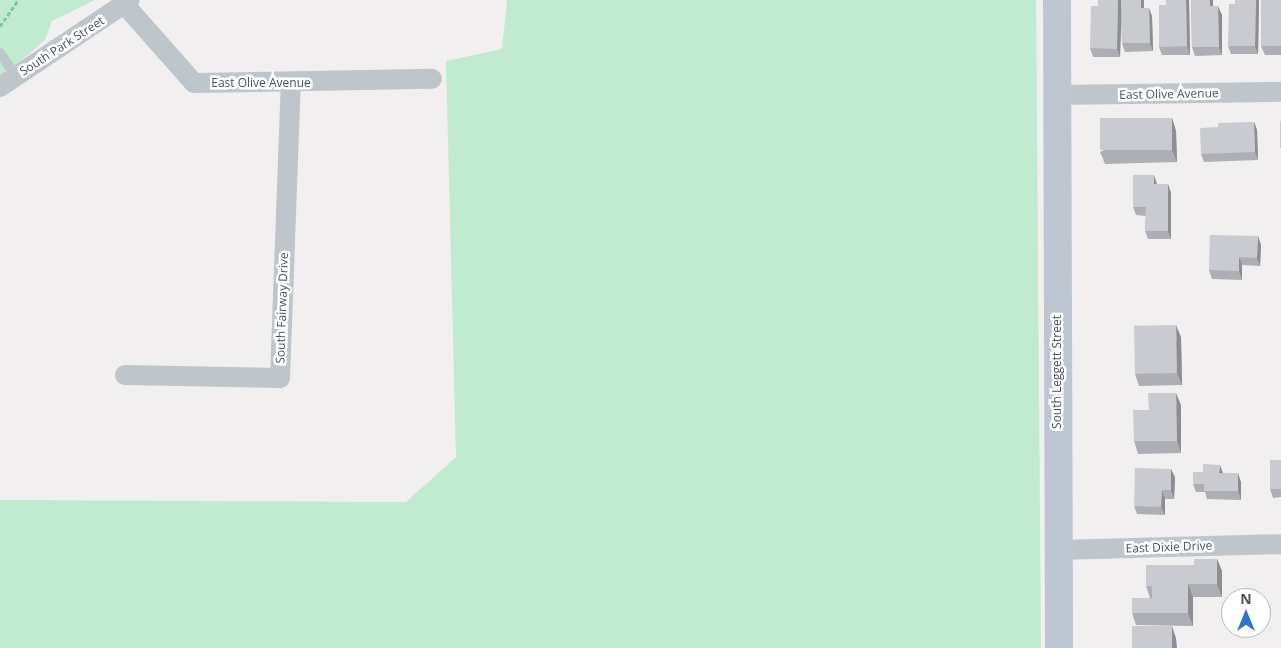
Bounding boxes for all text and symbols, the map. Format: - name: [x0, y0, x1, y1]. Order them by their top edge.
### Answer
- street label: South Park Street: [17, 13, 107, 79]
- street label: East Olive Avenue: [211, 76, 311, 90]
- street label: East Olive Avenue: [1119, 86, 1219, 102]
- street label: South Fairway Drive: [273, 252, 291, 364]
- street label: South Leggett Street: [1050, 315, 1064, 429]
- street label: East Dixie Drive: [1125, 538, 1213, 556]
- north arrow: [1221, 588, 1271, 638]
- text: N: [1240, 589, 1252, 608]

